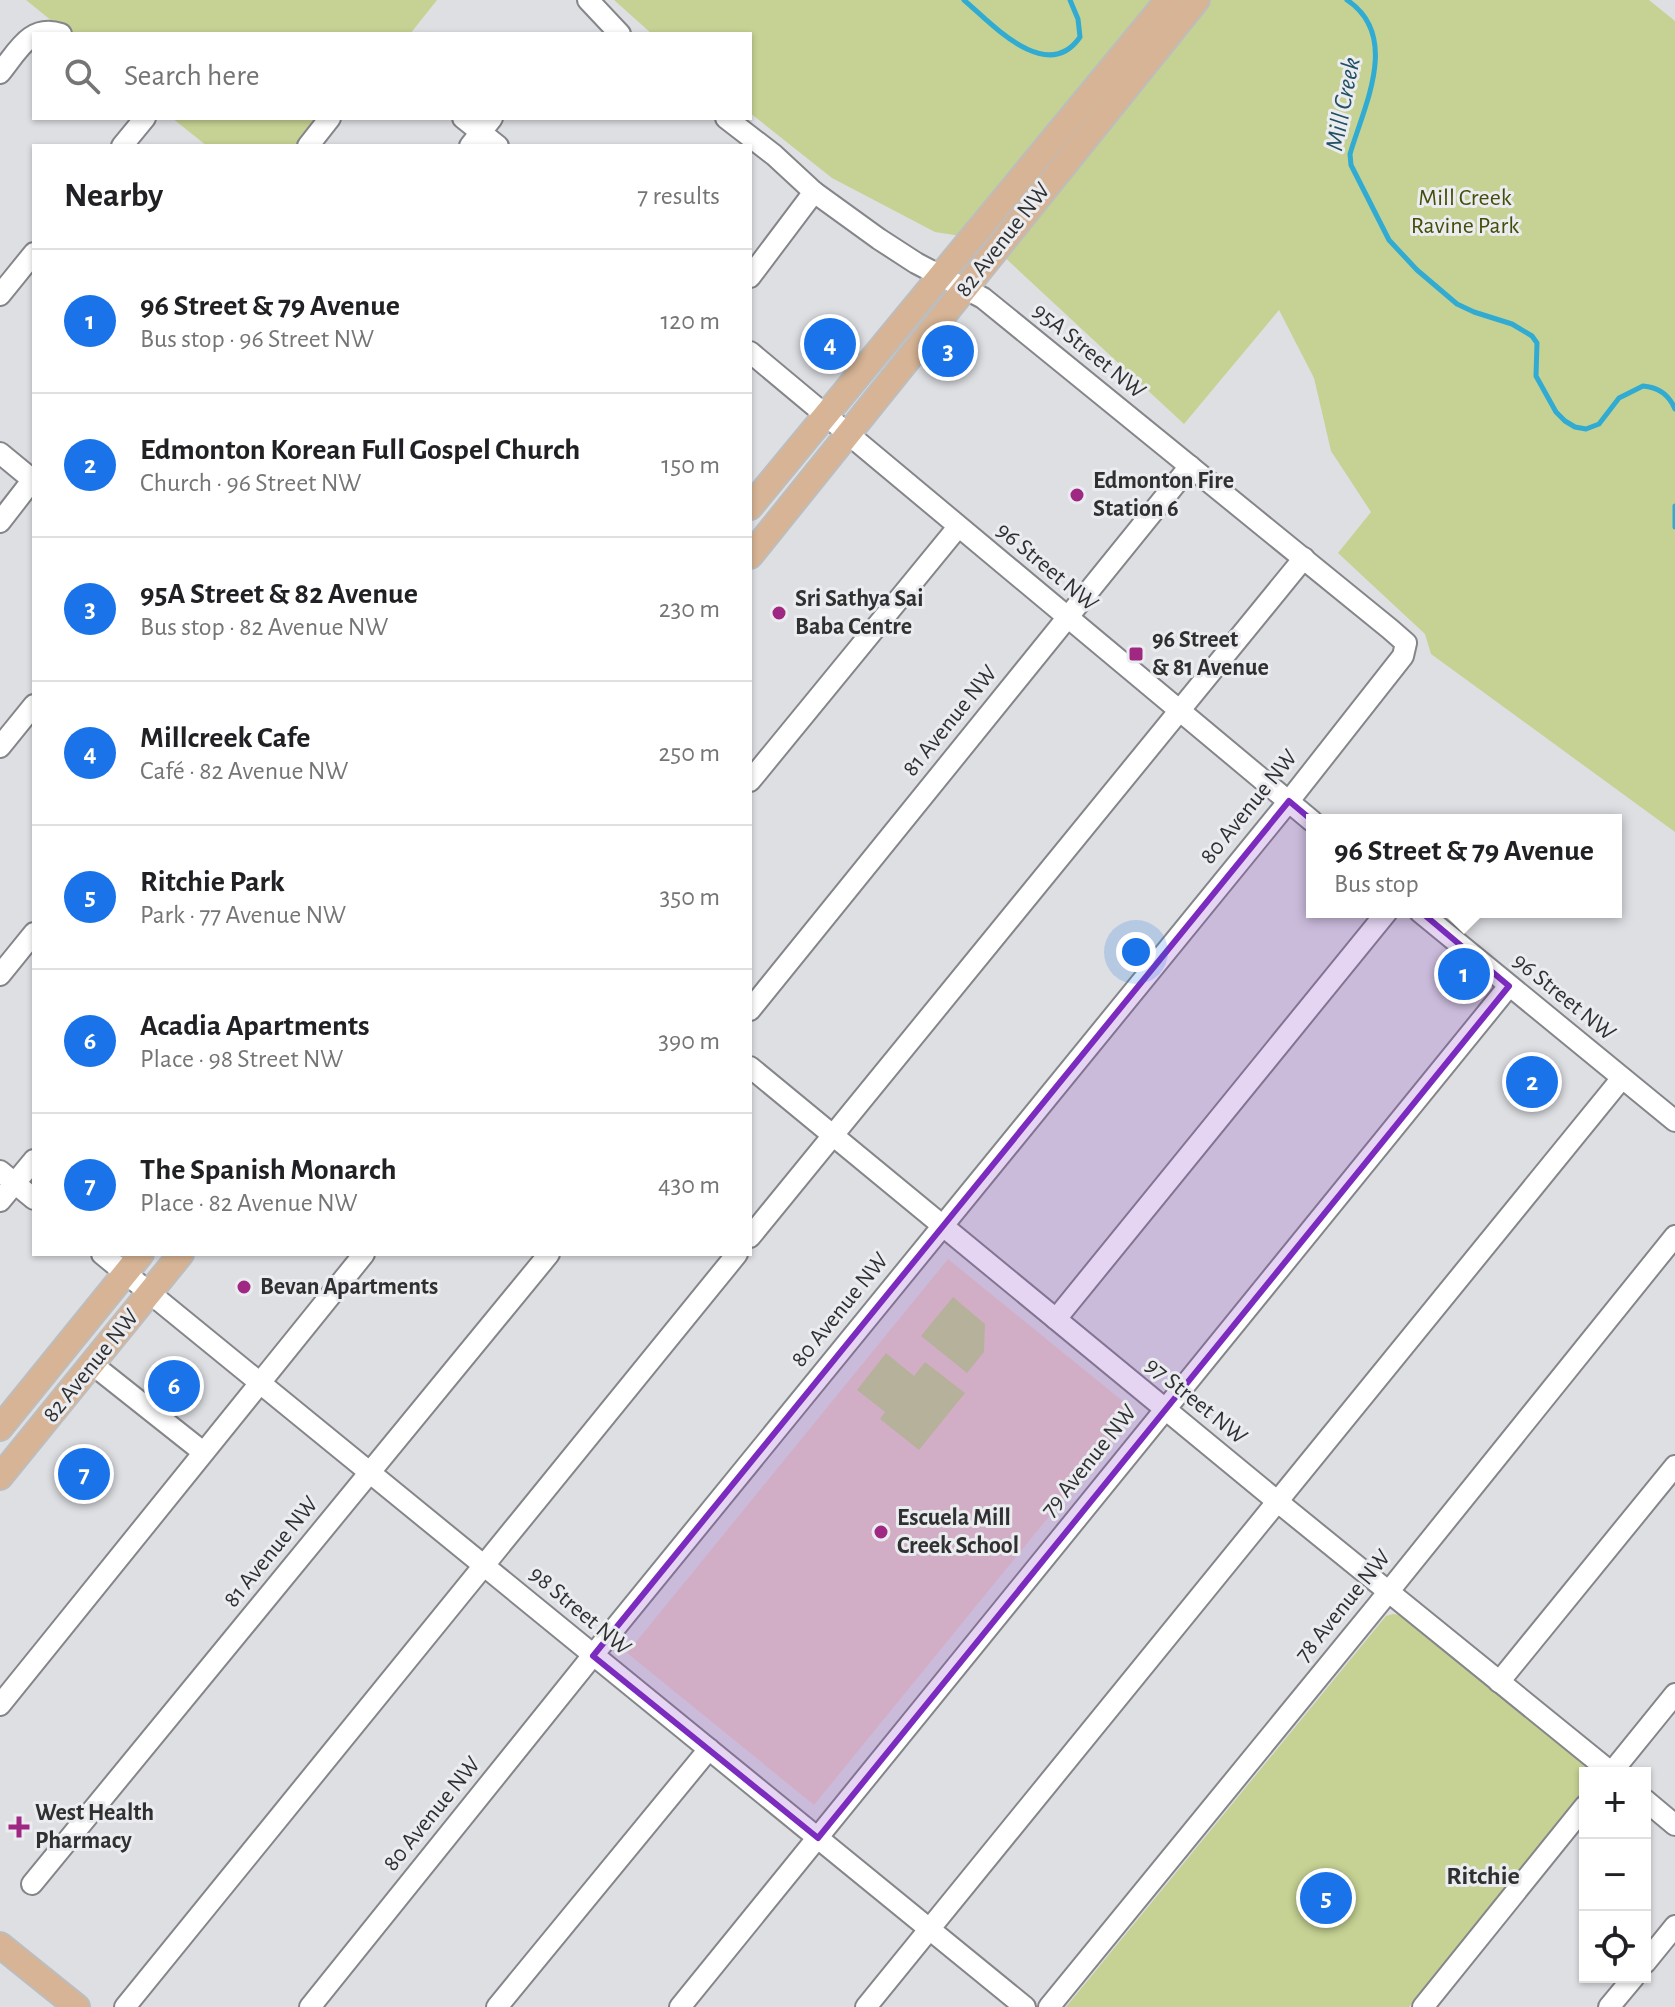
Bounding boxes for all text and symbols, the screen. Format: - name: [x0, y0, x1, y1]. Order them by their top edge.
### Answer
- search box: [32, 32, 752, 120]
- icon: search: [60, 54, 104, 98]
- water label: Mill Creek: [1321, 55, 1365, 153]
- text: Search here: [124, 61, 260, 91]
- street label: 82 Avenue NW: [951, 178, 1055, 302]
- text: Nearby: [64, 179, 163, 213]
- text: 7 results: [637, 183, 720, 209]
- park label: Mill Creek Ravine Park: [1411, 186, 1519, 238]
- text: 96 Street & 79 Avenue: [140, 291, 400, 321]
- street label: 95A Street NW: [1028, 299, 1150, 404]
- text: 1: [85, 308, 95, 334]
- text: 120 m: [660, 308, 720, 334]
- pin: 4: [804, 314, 856, 374]
- pin: 3: [922, 321, 974, 381]
- text: Bus stop · 96 Street NW: [140, 326, 374, 352]
- text: Edmonton Korean Full Gospel Church: [140, 435, 580, 465]
- text: 2: [84, 452, 96, 478]
- text: 150 m: [661, 452, 720, 478]
- place label: Edmonton Fire Station 6: [1093, 469, 1234, 521]
- text: Church · 96 Street NW: [140, 470, 361, 496]
- marker: Edmonton Fire Station 6: [1068, 486, 1086, 504]
- street label: 96 Street NW: [992, 518, 1103, 617]
- text: 95A Street & 82 Avenue: [140, 579, 418, 609]
- place label: Sri Sathya Sai Baba Centre: [795, 587, 924, 639]
- text: 3: [84, 596, 96, 622]
- text: 230 m: [659, 596, 720, 622]
- marker: Sri Sathya Sai Baba Centre: [770, 604, 788, 622]
- text: Bus stop · 82 Avenue NW: [140, 614, 388, 640]
- place label: 96 Street & 81 Avenue: [1152, 628, 1269, 680]
- marker: 96 Street & 81 Avenue: [1127, 645, 1145, 663]
- street label: 81 Avenue NW: [898, 661, 1002, 781]
- text: Millcreek Cafe: [140, 723, 310, 753]
- text: 4: [83, 740, 97, 766]
- text: 250 m: [658, 740, 720, 766]
- street label: 80 Avenue NW: [1196, 745, 1303, 869]
- text: Café · 82 Avenue NW: [140, 758, 348, 784]
- popup: [1306, 814, 1622, 918]
- text: 96 Street & 79 Avenue: [1334, 836, 1594, 866]
- text: Ritchie Park: [140, 867, 285, 897]
- text: Bus stop: [1334, 871, 1419, 897]
- text: 5: [84, 884, 96, 910]
- text: 350 m: [660, 884, 720, 910]
- text: Park · 77 Avenue NW: [140, 902, 346, 928]
- your location: [1116, 932, 1156, 972]
- pin: 1: [1438, 944, 1490, 1004]
- street label: 96 Street NW: [1508, 949, 1620, 1046]
- text: Acadia Apartments: [140, 1011, 370, 1041]
- text: 6: [84, 1028, 96, 1054]
- text: 390 m: [658, 1028, 720, 1054]
- text: Place · 98 Street NW: [140, 1046, 343, 1072]
- pin: 2: [1506, 1052, 1558, 1112]
- text: The Spanish Monarch: [140, 1155, 396, 1185]
- text: 7: [84, 1172, 96, 1198]
- text: 430 m: [658, 1172, 720, 1198]
- text: Place · 82 Avenue NW: [140, 1190, 358, 1216]
- street label: 80 Avenue NW: [787, 1248, 894, 1372]
- place label: Bevan Apartments: [260, 1275, 438, 1299]
- marker: Bevan Apartments: [235, 1278, 253, 1296]
- street label: 82 Avenue NW: [38, 1305, 144, 1427]
- street label: 97 Street NW: [1141, 1353, 1252, 1449]
- pin: 6: [148, 1356, 200, 1416]
- street label: 79 Avenue NW: [1037, 1400, 1142, 1522]
- pin: 7: [58, 1444, 110, 1504]
- street label: 81 Avenue NW: [219, 1492, 323, 1612]
- place label: Escuela Mill Creek School: [897, 1506, 1019, 1558]
- marker: Escuela Mill Creek School: [872, 1523, 890, 1541]
- street label: 78 Avenue NW: [1291, 1545, 1396, 1667]
- street label: 98 Street NW: [525, 1562, 636, 1661]
- street label: 80 Avenue NW: [379, 1752, 486, 1876]
- map controls: [1579, 1767, 1651, 1983]
- button: +: [1579, 1767, 1651, 1839]
- place label: West Health Pharmacy: [35, 1801, 154, 1853]
- marker: West Health Pharmacy: [10, 1818, 28, 1836]
- button: −: [1579, 1839, 1651, 1911]
- district label: Ritchie: [1446, 1863, 1520, 1889]
- pin: 5: [1300, 1868, 1352, 1928]
- button: locate: [1579, 1911, 1651, 1983]

